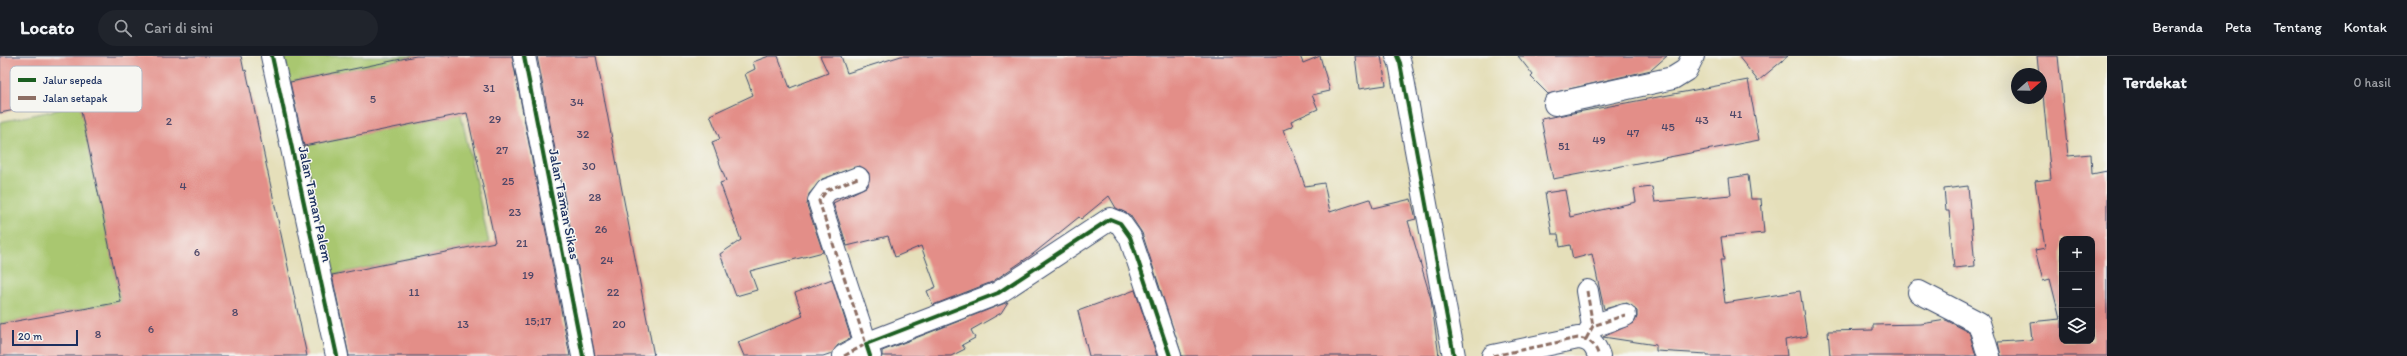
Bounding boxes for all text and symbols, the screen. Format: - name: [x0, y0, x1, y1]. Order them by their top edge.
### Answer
- search box: [98, 10, 378, 46]
- text: Locato: [20, 16, 74, 39]
- icon: search: [112, 17, 134, 39]
- text: Cari di sini: [144, 19, 213, 37]
- text: Beranda: [2152, 19, 2203, 36]
- text: Peta: [2225, 19, 2251, 36]
- text: Tentang: [2273, 19, 2322, 36]
- text: Kontak: [2344, 19, 2387, 36]
- legend: [10, 66, 142, 112]
- north arrow: [2011, 68, 2047, 104]
- text: Terdekat: [2123, 72, 2187, 92]
- text: Jalur sepeda: [43, 74, 103, 87]
- text: 0 hasil: [2354, 75, 2391, 90]
- house number: 31: [483, 81, 495, 95]
- text: Jalan setapak: [43, 92, 108, 105]
- house number: 5: [370, 92, 376, 106]
- house number: 34: [570, 95, 584, 109]
- house number: 41: [1730, 107, 1743, 121]
- house number: 29: [489, 112, 501, 126]
- house number: 43: [1695, 113, 1709, 127]
- house number: 2: [166, 114, 173, 128]
- house number: 45: [1661, 120, 1675, 134]
- house number: 47: [1626, 126, 1640, 140]
- house number: 32: [577, 127, 590, 141]
- house number: 49: [1592, 133, 1606, 147]
- house number: 51: [1558, 139, 1570, 153]
- house number: 27: [496, 143, 508, 157]
- street label: Jalan Taman Palem: [294, 144, 336, 264]
- street label: Jalan Taman Sikas: [545, 147, 583, 261]
- house number: 30: [582, 159, 596, 173]
- house number: 25: [502, 174, 514, 188]
- house number: 4: [179, 179, 187, 193]
- house number: 28: [589, 190, 602, 204]
- house number: 23: [509, 205, 522, 219]
- house number: 26: [595, 222, 607, 236]
- house number: 21: [516, 236, 528, 250]
- map controls: [2059, 236, 2095, 344]
- button: +: [2059, 236, 2095, 272]
- house number: 6: [194, 245, 200, 259]
- house number: 24: [600, 253, 614, 267]
- house number: 19: [522, 268, 534, 282]
- button: −: [2059, 272, 2095, 308]
- house number: 11: [408, 285, 420, 299]
- house number: 22: [607, 285, 620, 299]
- house number: 8: [232, 305, 239, 319]
- button: layers: [2059, 308, 2095, 344]
- house number: 15;17: [525, 314, 551, 328]
- house number: 13: [457, 317, 470, 331]
- house number: 20: [612, 317, 626, 331]
- house number: 6: [148, 322, 154, 336]
- house number: 8: [95, 327, 102, 341]
- scale bar: [12, 328, 78, 347]
- text: 20 m: [18, 330, 42, 343]

